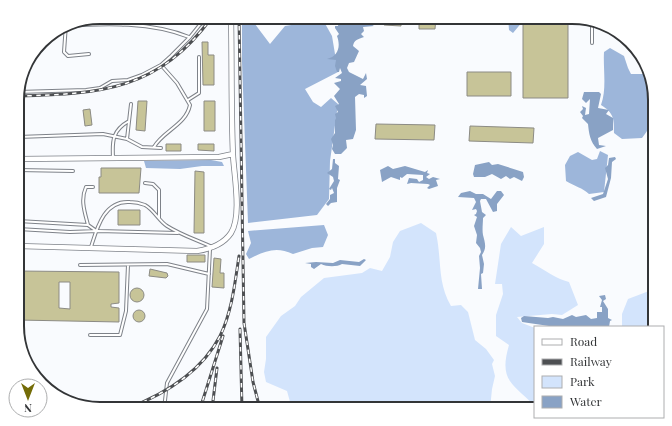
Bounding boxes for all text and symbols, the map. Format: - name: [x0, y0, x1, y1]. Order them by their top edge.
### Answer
- legend: [534, 326, 664, 418]
- text: Road: [570, 333, 597, 349]
- text: Railway: [570, 353, 612, 369]
- text: Park: [570, 373, 595, 389]
- north arrow: [8, 378, 48, 418]
- text: Water: [569, 393, 603, 409]
- text: N: [24, 401, 32, 416]

